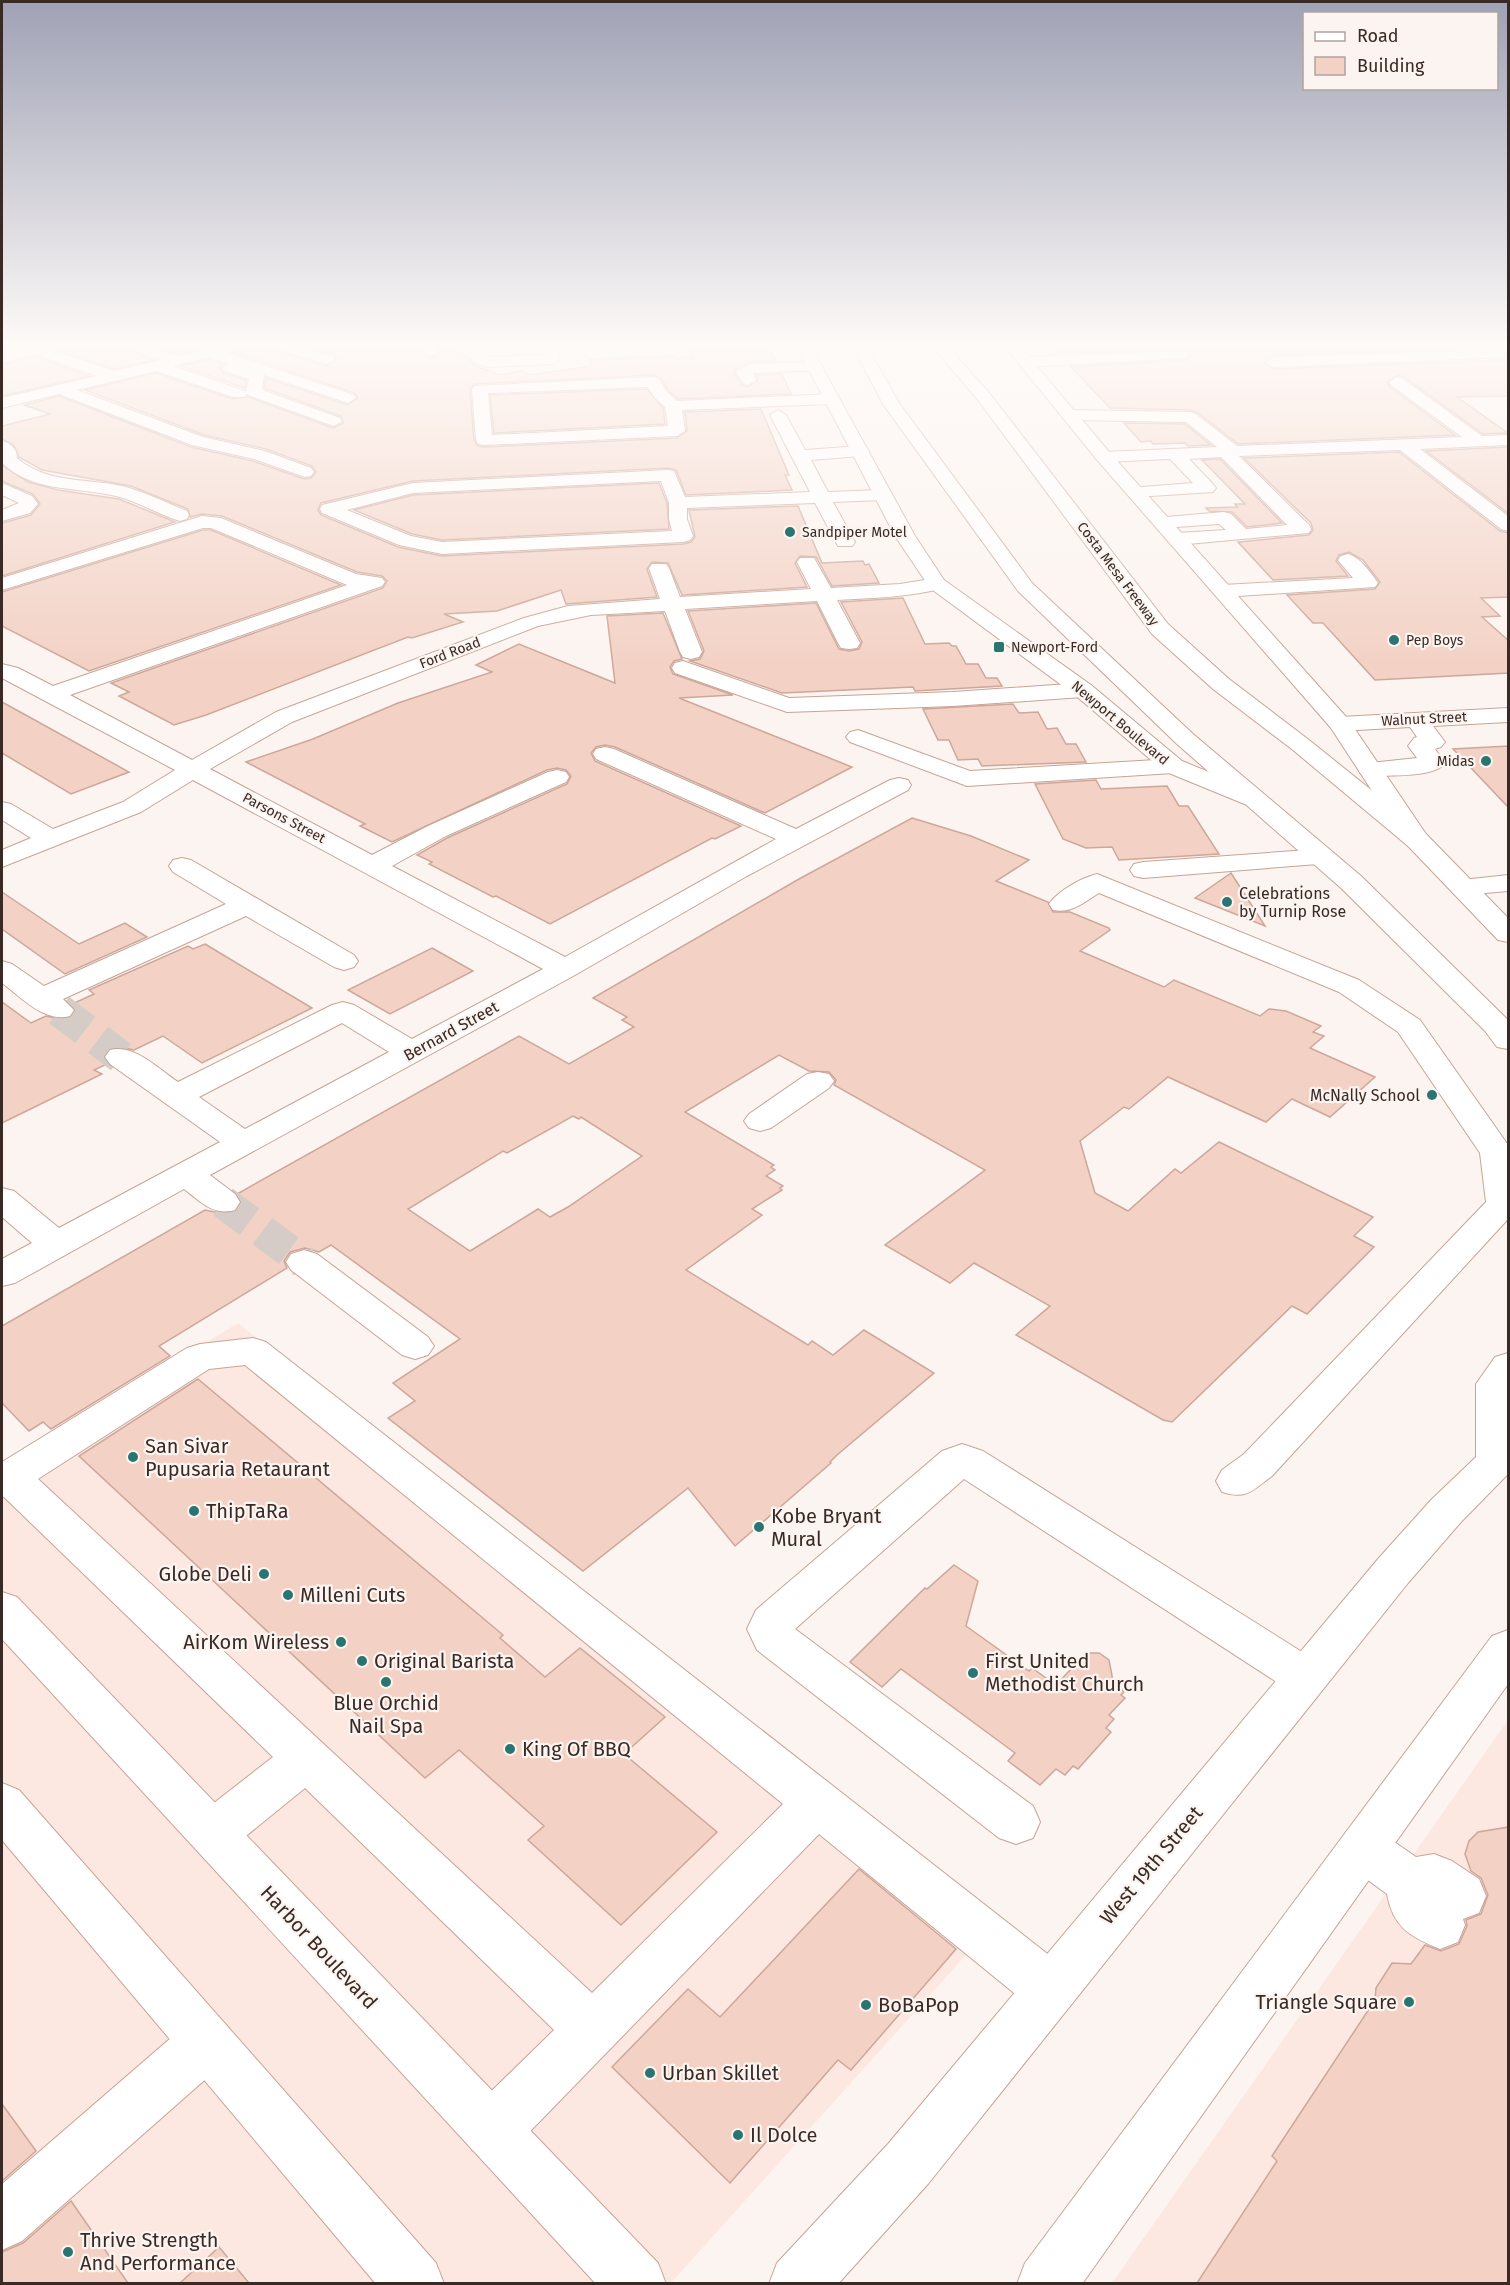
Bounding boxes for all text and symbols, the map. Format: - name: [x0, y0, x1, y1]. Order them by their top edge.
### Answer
- legend: [1303, 12, 1498, 90]
- text: Road: [1357, 25, 1399, 47]
- text: Building: [1357, 55, 1425, 77]
- street label: Costa Mesa Freeway: [1073, 519, 1163, 629]
- place label: Sandpiper Motel: [802, 524, 907, 541]
- marker: Sandpiper Motel: [783, 525, 797, 539]
- place label: Pep Boys: [1406, 632, 1464, 649]
- marker: Pep Boys: [1387, 633, 1401, 647]
- street label: Ford Road: [417, 634, 483, 672]
- place label: Newport-Ford: [1011, 639, 1098, 656]
- marker: Newport-Ford: [992, 640, 1006, 654]
- street label: Newport Boulevard: [1068, 677, 1172, 769]
- street label: Walnut Street: [1381, 708, 1468, 730]
- place label: Midas: [1437, 753, 1474, 770]
- marker: Midas: [1479, 754, 1493, 768]
- street label: Parsons Street: [240, 789, 329, 847]
- place label: Celebrations by Turnip Rose: [1239, 884, 1346, 921]
- marker: Celebrations by Turnip Rose: [1220, 895, 1234, 909]
- street label: Bernard Street: [400, 997, 502, 1065]
- place label: McNally School: [1310, 1086, 1420, 1105]
- marker: McNally School: [1425, 1088, 1439, 1102]
- place label: San Sivar Pupusaria Retaurant: [145, 1434, 331, 1481]
- marker: San Sivar Pupusaria Retaurant: [126, 1450, 140, 1464]
- place label: ThipTaRa: [206, 1499, 289, 1523]
- marker: ThipTaRa: [187, 1504, 201, 1518]
- place label: Kobe Bryant Mural: [771, 1504, 882, 1551]
- marker: Kobe Bryant Mural: [752, 1520, 766, 1534]
- place label: Globe Deli: [159, 1562, 252, 1586]
- marker: Globe Deli: [257, 1567, 271, 1581]
- place label: Milleni Cuts: [300, 1583, 405, 1607]
- marker: Milleni Cuts: [281, 1588, 295, 1602]
- place label: AirKom Wireless: [183, 1630, 329, 1654]
- marker: AirKom Wireless: [334, 1635, 348, 1649]
- place label: Original Barista: [374, 1649, 515, 1673]
- place label: First United Methodist Church: [985, 1649, 1144, 1696]
- marker: Original Barista: [355, 1654, 369, 1668]
- marker: First United Methodist Church: [966, 1666, 980, 1680]
- marker: Blue Orchid Nail Spa: [379, 1675, 393, 1689]
- place label: Blue Orchid Nail Spa: [333, 1691, 439, 1738]
- place label: King Of BBQ: [522, 1737, 631, 1761]
- marker: King Of BBQ: [503, 1742, 517, 1756]
- street label: West 19th Street: [1095, 1800, 1208, 1929]
- street label: Harbor Boulevard: [256, 1880, 382, 2014]
- place label: Triangle Square: [1256, 1990, 1397, 2014]
- place label: BoBaPop: [878, 1993, 959, 2017]
- marker: Triangle Square: [1402, 1995, 1416, 2009]
- marker: BoBaPop: [859, 1998, 873, 2012]
- place label: Urban Skillet: [662, 2061, 780, 2085]
- marker: Urban Skillet: [643, 2066, 657, 2080]
- place label: Il Dolce: [750, 2123, 817, 2147]
- marker: Il Dolce: [731, 2128, 745, 2142]
- place label: Thrive Strength And Performance: [80, 2228, 236, 2275]
- marker: Thrive Strength And Performance: [61, 2245, 75, 2259]

